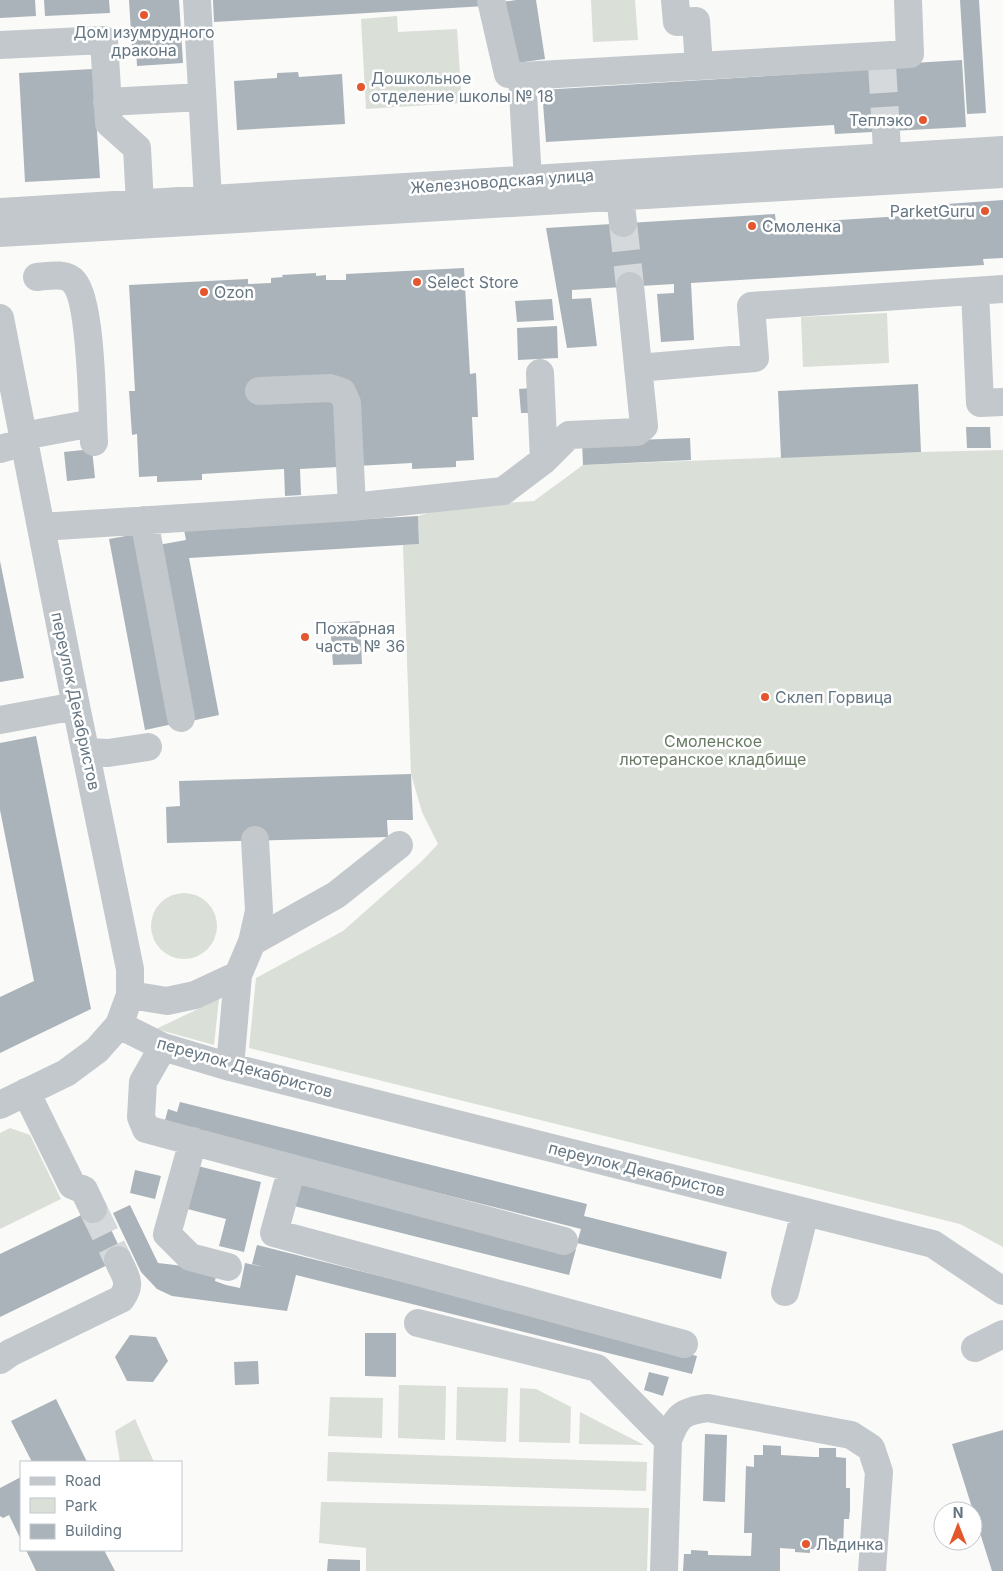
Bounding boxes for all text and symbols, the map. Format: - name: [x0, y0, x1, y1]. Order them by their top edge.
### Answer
- marker: Дом изумрудного дракона: [138, 9, 150, 21]
- place label: Дом изумрудного дракона: [73, 22, 215, 60]
- place label: Дошкольное отделение школы № 18: [371, 68, 554, 106]
- marker: Дошкольное отделение школы № 18: [355, 81, 367, 93]
- place label: Теплэко: [849, 110, 913, 130]
- marker: Теплэко: [917, 114, 929, 126]
- street label: Железноводская улица: [410, 165, 594, 197]
- place label: ParketGuru: [890, 201, 975, 221]
- marker: ParketGuru: [979, 205, 991, 217]
- place label: Смоленка: [762, 216, 841, 236]
- marker: Смоленка: [746, 220, 758, 232]
- place label: Select Store: [427, 272, 519, 292]
- marker: Select Store: [411, 276, 423, 288]
- place label: Ozon: [214, 282, 254, 302]
- marker: Ozon: [198, 286, 210, 298]
- street label: переулок Декабристов: [47, 610, 105, 792]
- place label: Пожарная часть № 36: [315, 618, 405, 656]
- marker: Пожарная часть № 36: [299, 631, 311, 643]
- place label: Склеп Горвица: [775, 687, 892, 707]
- marker: Склеп Горвица: [759, 691, 771, 703]
- park label: Смоленское лютеранское кладбище: [620, 731, 806, 769]
- street label: переулок Декабристов: [155, 1032, 335, 1102]
- street label: переулок Декабристов: [546, 1137, 728, 1201]
- legend: [20, 1461, 182, 1551]
- text: Road: [65, 1471, 101, 1490]
- text: Park: [65, 1496, 98, 1515]
- north arrow: [933, 1501, 983, 1551]
- text: N: [953, 1504, 963, 1521]
- text: Building: [65, 1521, 122, 1540]
- place label: Льдинка: [816, 1534, 884, 1554]
- marker: Льдинка: [800, 1538, 812, 1550]

